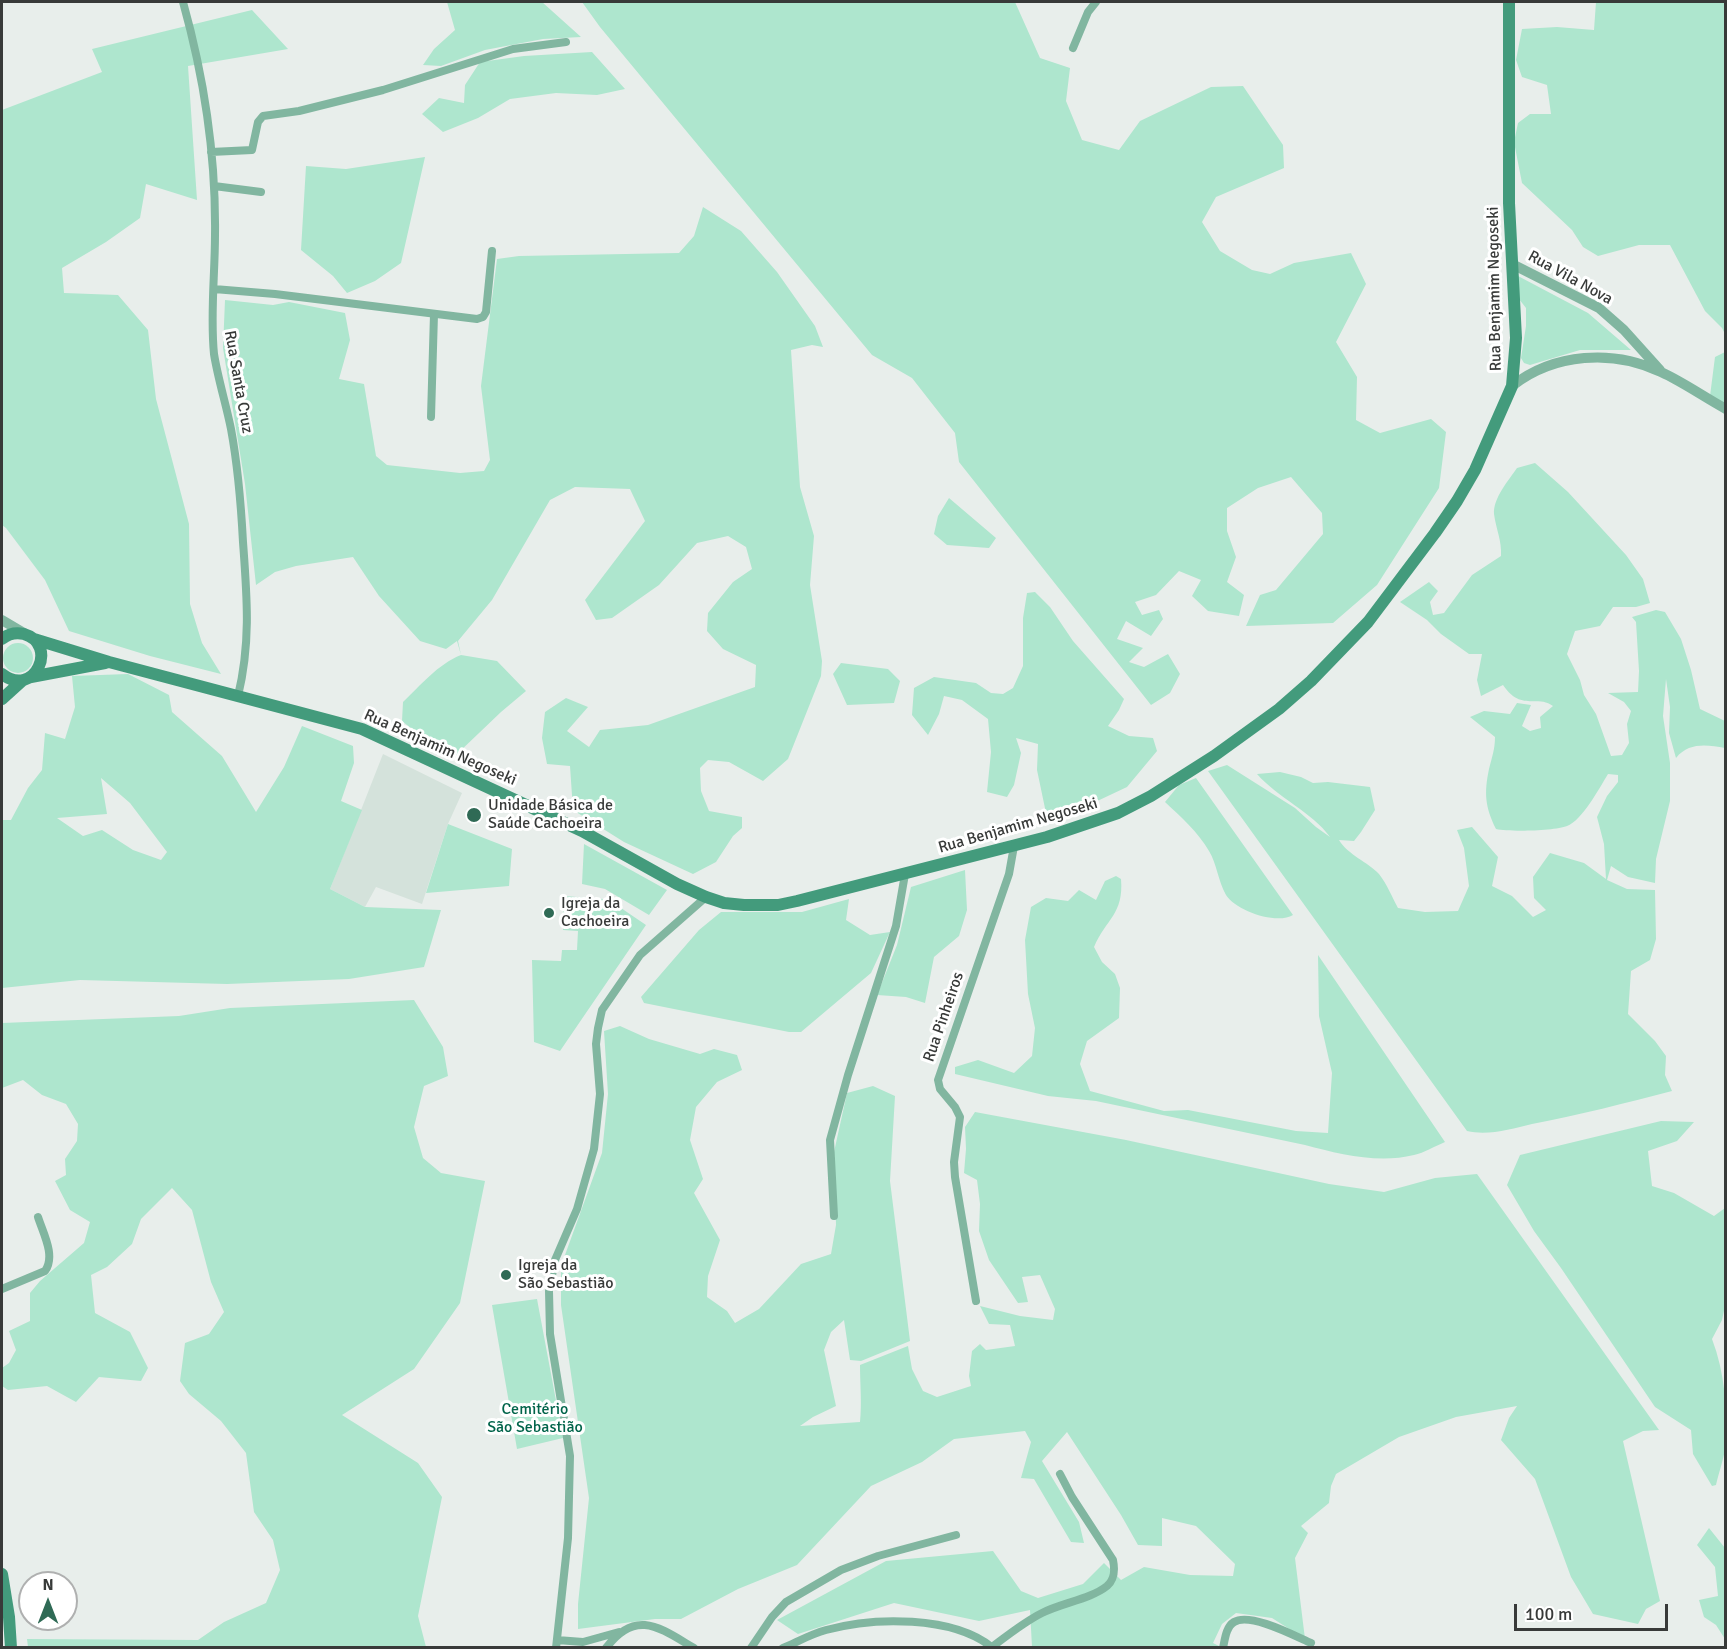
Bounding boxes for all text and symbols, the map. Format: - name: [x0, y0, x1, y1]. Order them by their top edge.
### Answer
- street label: Rua Benjamim Negoseki: [1484, 206, 1506, 372]
- street label: Rua Vila Nova: [1524, 247, 1616, 309]
- street label: Rua Santa Cruz: [220, 329, 256, 435]
- street label: Rua Benjamim Negoseki: [361, 706, 519, 790]
- street label: Rua Benjamim Negoseki: [936, 794, 1100, 858]
- place label: Unidade Básica de Saúde Cachoeira: [488, 796, 613, 834]
- marker: Unidade Básica de Saúde Cachoeira: [465, 806, 483, 824]
- place label: Igreja da Cachoeira: [561, 894, 629, 932]
- marker: Igreja da Cachoeira: [542, 906, 556, 920]
- street label: Rua Pinheiros: [920, 970, 968, 1064]
- place label: Igreja da São Sebastião: [518, 1256, 614, 1294]
- marker: Igreja da São Sebastião: [499, 1268, 513, 1282]
- park label: Cemitério São Sebastião: [487, 1400, 583, 1438]
- north arrow: [18, 1571, 78, 1631]
- text: N: [42, 1575, 54, 1595]
- scale bar: [1517, 1592, 1672, 1630]
- text: 100 m: [1525, 1603, 1572, 1625]

